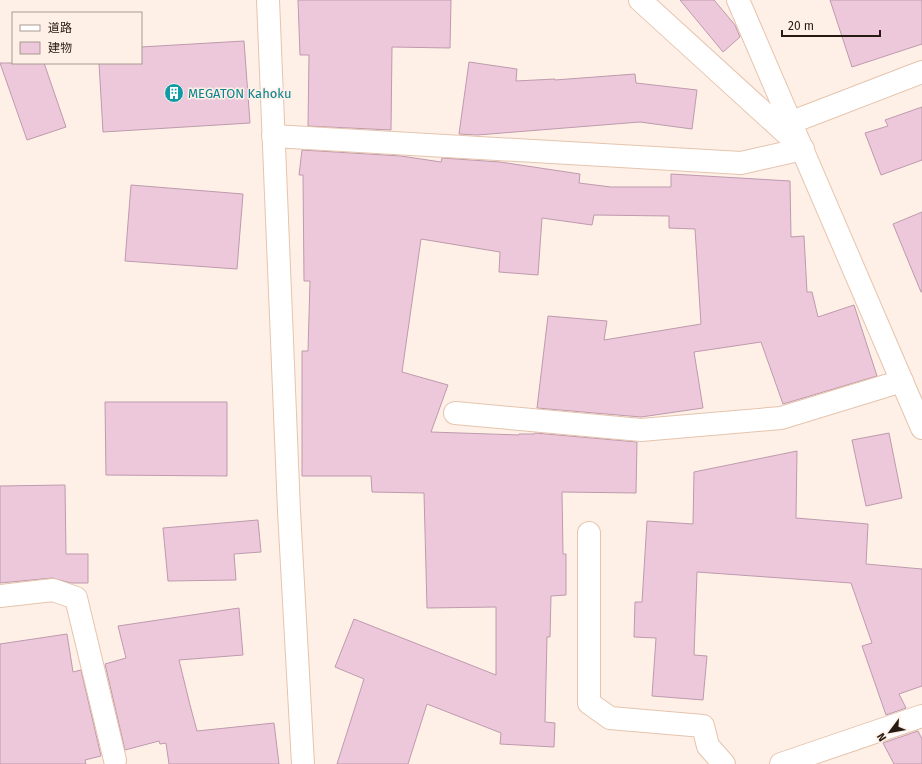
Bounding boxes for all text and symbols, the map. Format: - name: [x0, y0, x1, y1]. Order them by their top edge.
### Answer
- legend: [12, 12, 142, 64]
- scale bar: [782, 12, 880, 38]
- text: 20 m: [788, 19, 814, 33]
- text: 道路: [48, 21, 72, 35]
- text: 建物: [48, 41, 72, 55]
- building icon: MEGATON Kahoku: [163, 82, 185, 104]
- place label: MEGATON Kahoku: [188, 86, 291, 101]
- north arrow: [870, 712, 910, 752]
- text: N: [874, 730, 889, 744]

